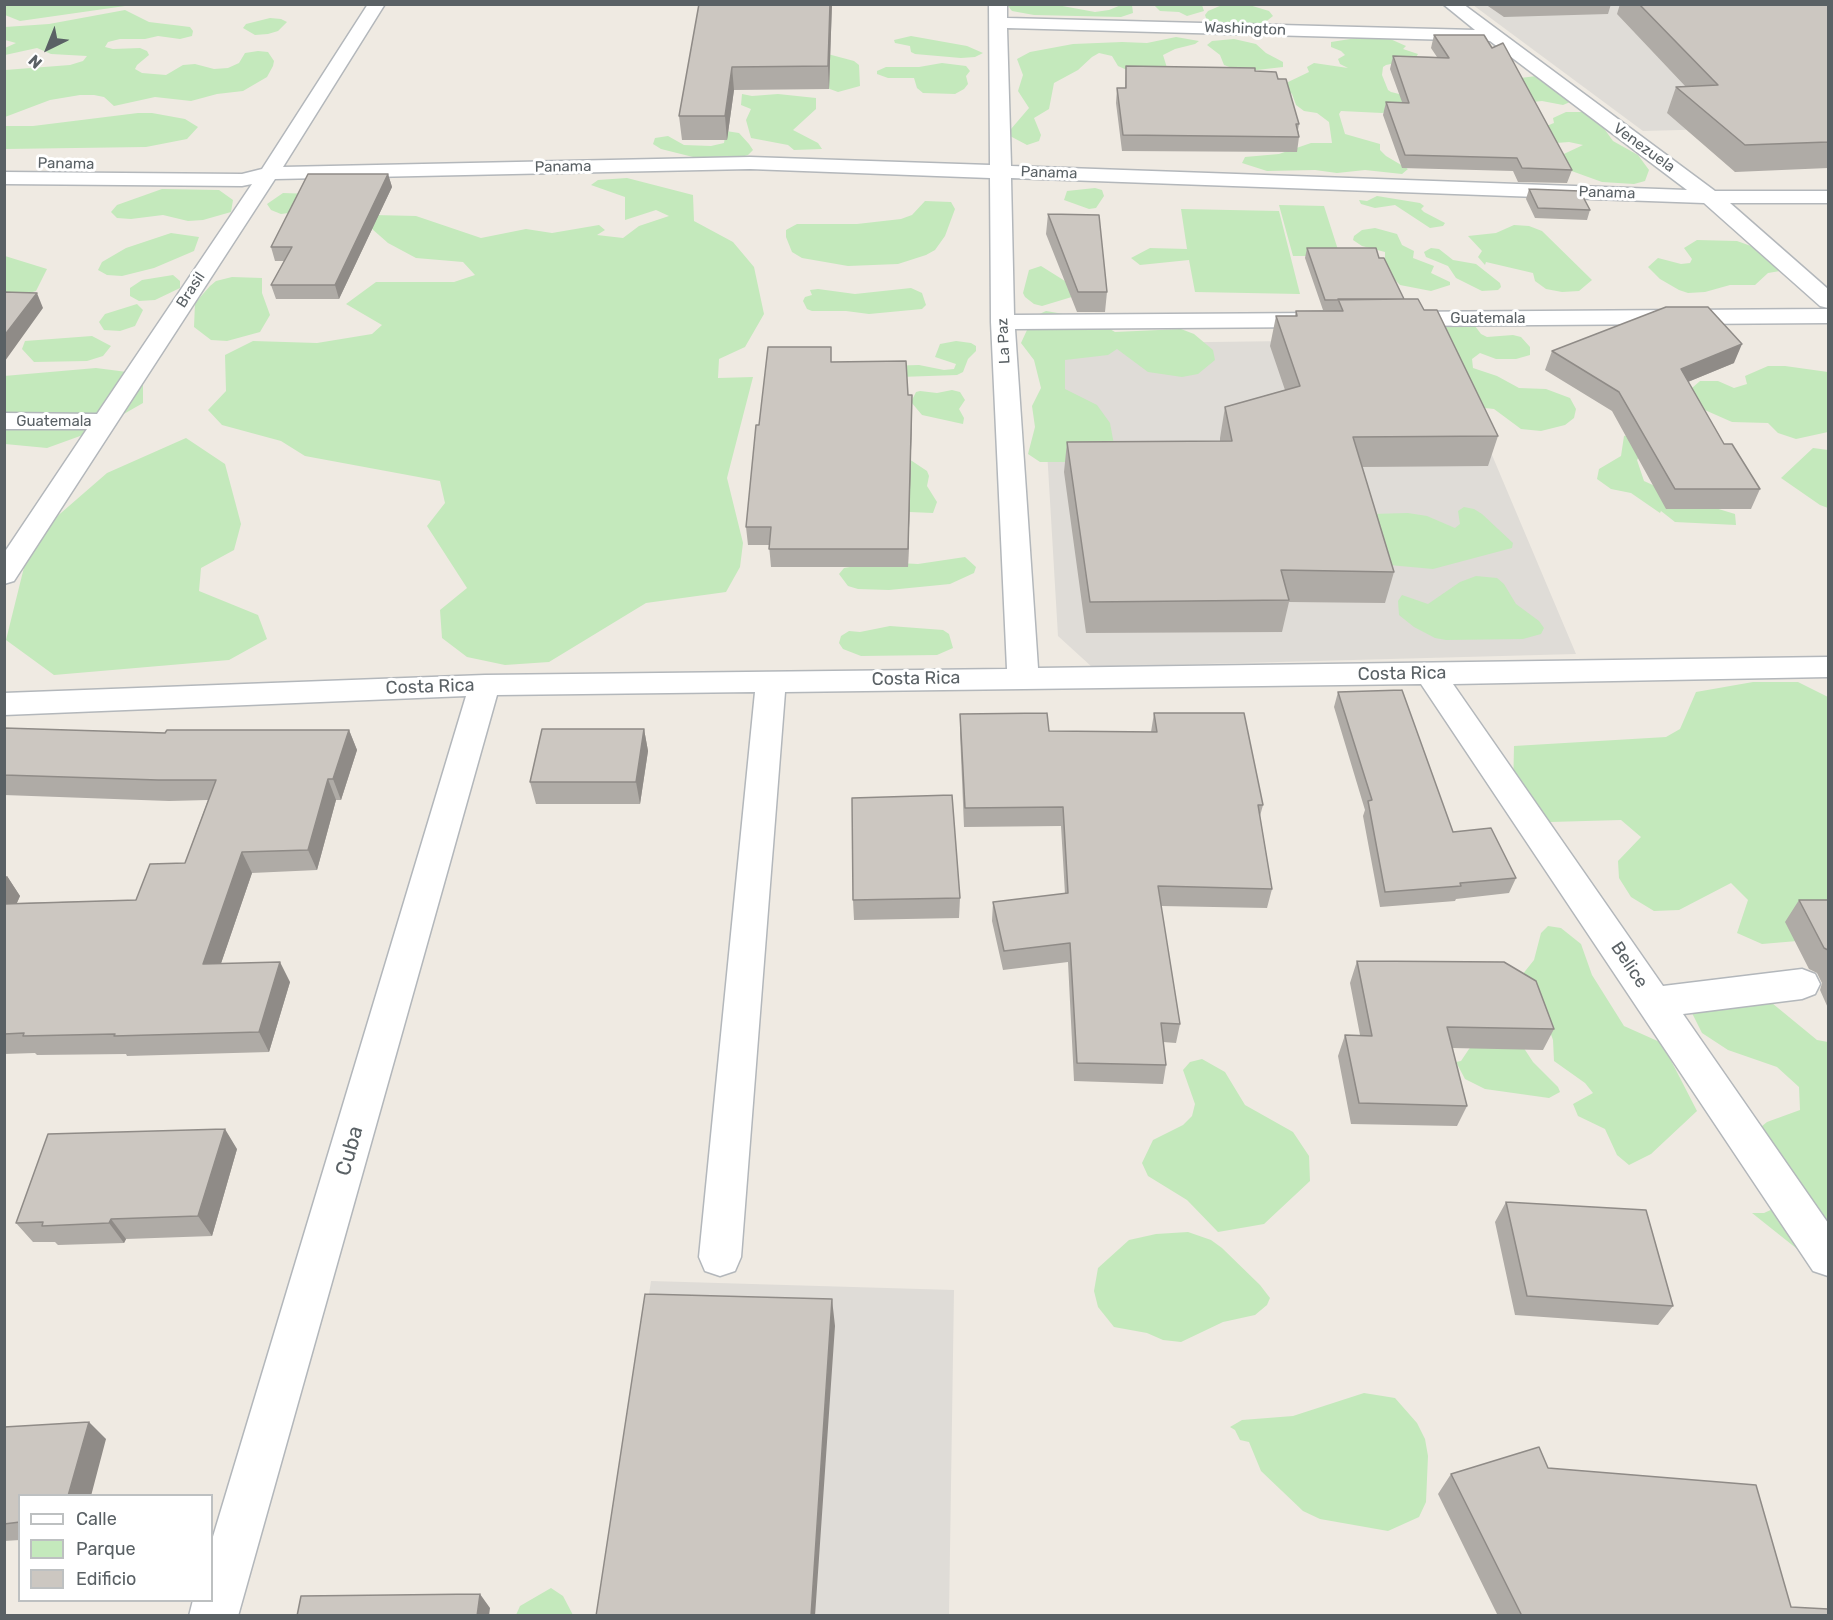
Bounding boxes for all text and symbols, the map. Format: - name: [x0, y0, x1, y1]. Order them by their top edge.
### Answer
- north arrow: [18, 18, 78, 78]
- street label: Washington: [1204, 19, 1286, 39]
- text: N: [25, 51, 46, 72]
- street label: Venezuela: [1610, 120, 1678, 176]
- street label: Panama: [37, 155, 95, 173]
- street label: Panama: [534, 158, 592, 176]
- street label: Panama: [1020, 163, 1078, 183]
- street label: Panama: [1578, 183, 1636, 203]
- street label: Brasil: [173, 269, 209, 311]
- street label: Guatemala: [1450, 310, 1526, 328]
- street label: La Paz: [994, 318, 1014, 364]
- street label: Guatemala: [16, 413, 92, 431]
- street label: Costa Rica: [1357, 662, 1447, 686]
- street label: Costa Rica: [871, 667, 961, 691]
- street label: Costa Rica: [385, 675, 475, 699]
- street label: Belice: [1606, 938, 1652, 992]
- street label: Cuba: [331, 1123, 369, 1179]
- legend: [18, 1494, 213, 1602]
- text: Calle: [76, 1508, 117, 1530]
- text: Parque: [76, 1538, 136, 1560]
- text: Edificio: [76, 1568, 136, 1590]

